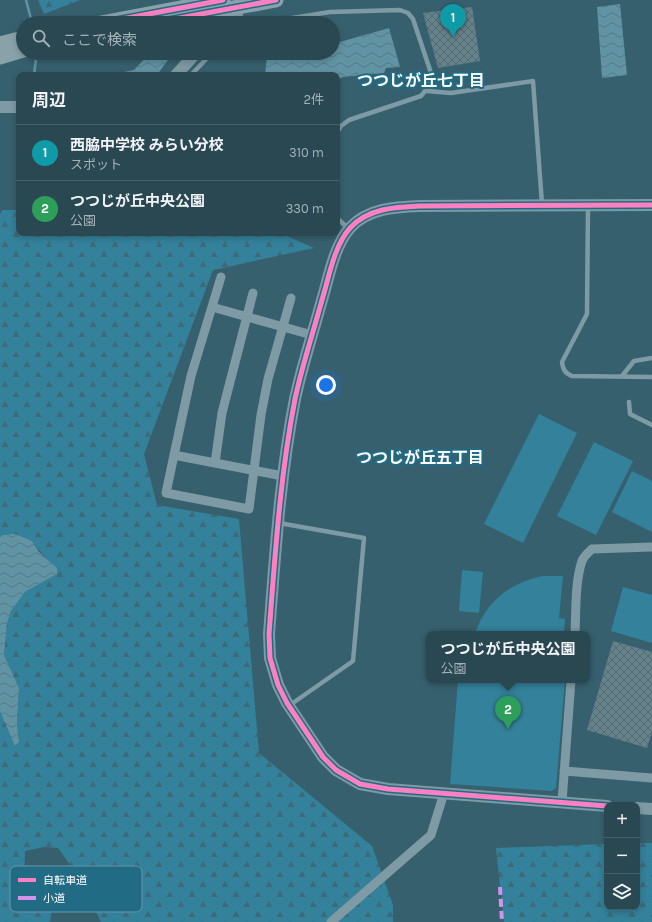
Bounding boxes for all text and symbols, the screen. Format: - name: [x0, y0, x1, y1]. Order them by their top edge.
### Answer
- pin: 1: [440, 4, 466, 37]
- search box: [16, 16, 340, 60]
- icon: search: [30, 27, 52, 49]
- text: ここで検索: [62, 31, 137, 49]
- district label: つつじが丘七丁目: [357, 71, 485, 90]
- text: 周辺: [32, 90, 66, 110]
- text: 2件: [303, 92, 324, 107]
- text: 西脇中学校 みらい分校: [70, 136, 224, 154]
- text: 1: [43, 145, 47, 160]
- text: 310 m: [289, 145, 324, 160]
- text: スポット: [70, 157, 122, 172]
- text: つつじが丘中央公園: [70, 192, 205, 210]
- text: 2: [41, 201, 49, 216]
- text: 330 m: [286, 201, 324, 216]
- text: 公園: [70, 213, 96, 228]
- your location: [316, 375, 336, 395]
- district label: つつじが丘五丁目: [356, 448, 484, 467]
- popup: [426, 631, 590, 683]
- text: つつじが丘中央公園: [440, 640, 576, 658]
- text: 公園: [440, 661, 467, 676]
- pin: 2: [495, 696, 521, 729]
- map controls: [604, 802, 640, 910]
- button: +: [604, 802, 640, 838]
- button: −: [604, 838, 640, 874]
- legend: [10, 866, 142, 912]
- text: 自転車道: [43, 874, 87, 887]
- button: layers: [604, 874, 640, 910]
- text: 小道: [43, 892, 65, 905]

